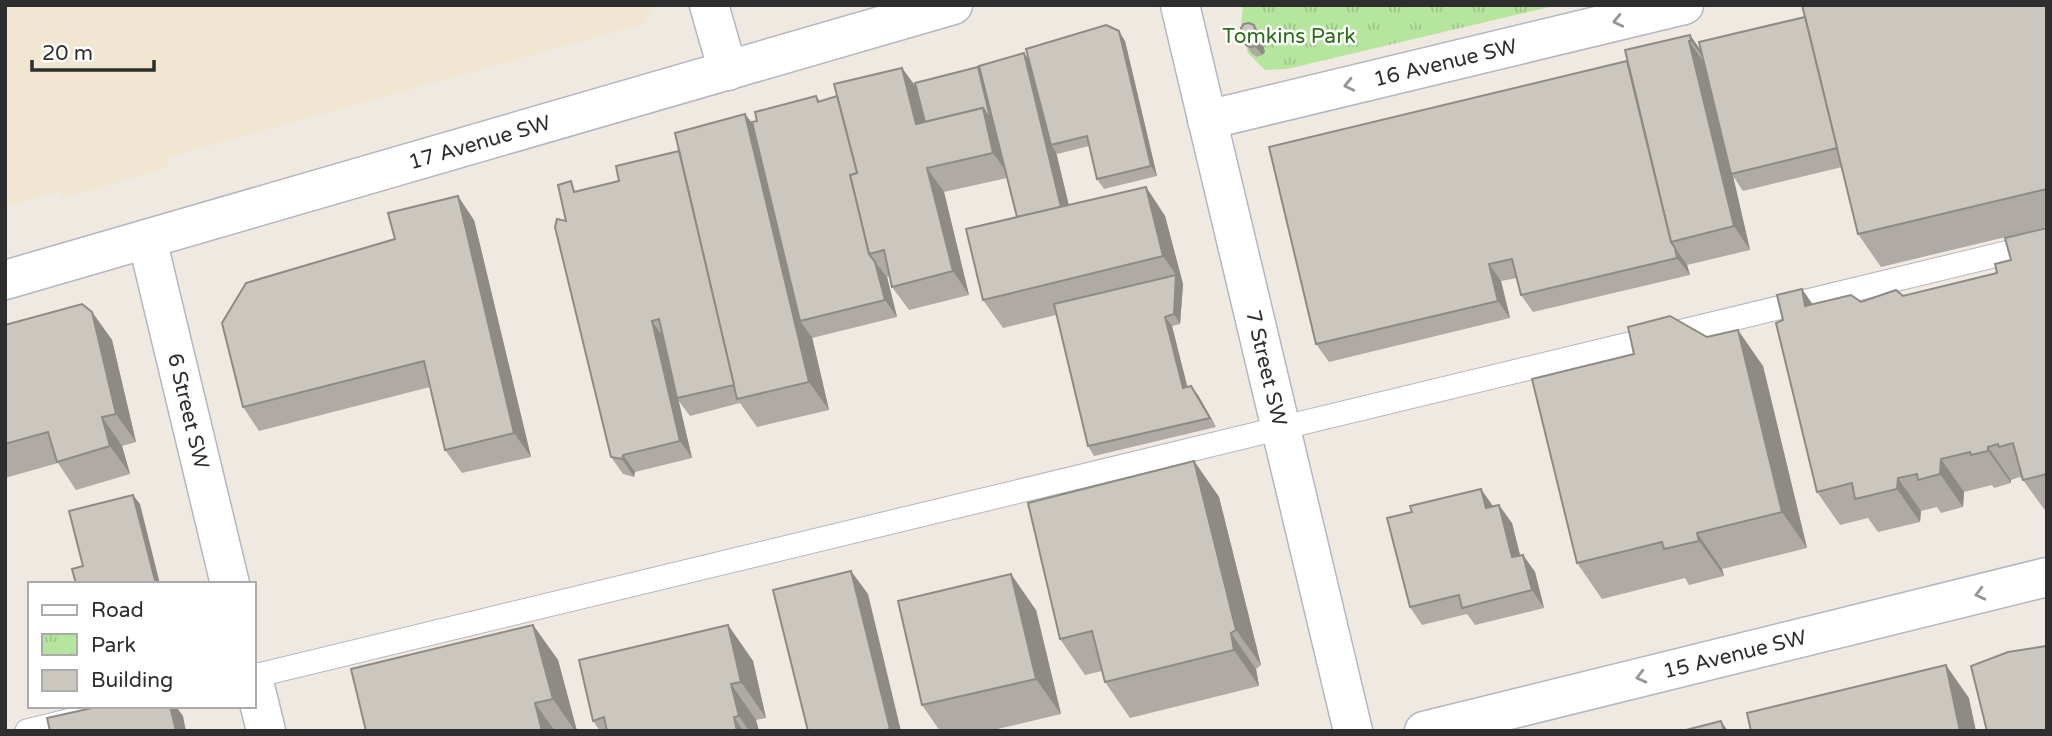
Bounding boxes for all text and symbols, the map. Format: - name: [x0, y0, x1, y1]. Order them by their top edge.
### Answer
- one-way arrow: [1612, 13, 1624, 27]
- park label: Tomkins Park: [1222, 24, 1356, 49]
- scale bar: [32, 28, 154, 72]
- street label: 16 Avenue SW: [1371, 34, 1520, 92]
- text: 20 m: [42, 41, 93, 66]
- one-way arrow: [1343, 77, 1355, 91]
- street label: 17 Avenue SW: [406, 110, 554, 175]
- street label: 7 Street SW: [1240, 307, 1292, 428]
- street label: 6 Street SW: [162, 351, 214, 472]
- legend: [28, 582, 256, 708]
- one-way arrow: [1975, 586, 1987, 600]
- text: Road: [91, 598, 144, 623]
- street label: 15 Avenue SW: [1661, 625, 1809, 684]
- text: Park: [91, 633, 136, 658]
- text: Building: [91, 668, 173, 693]
- one-way arrow: [1635, 669, 1647, 683]

